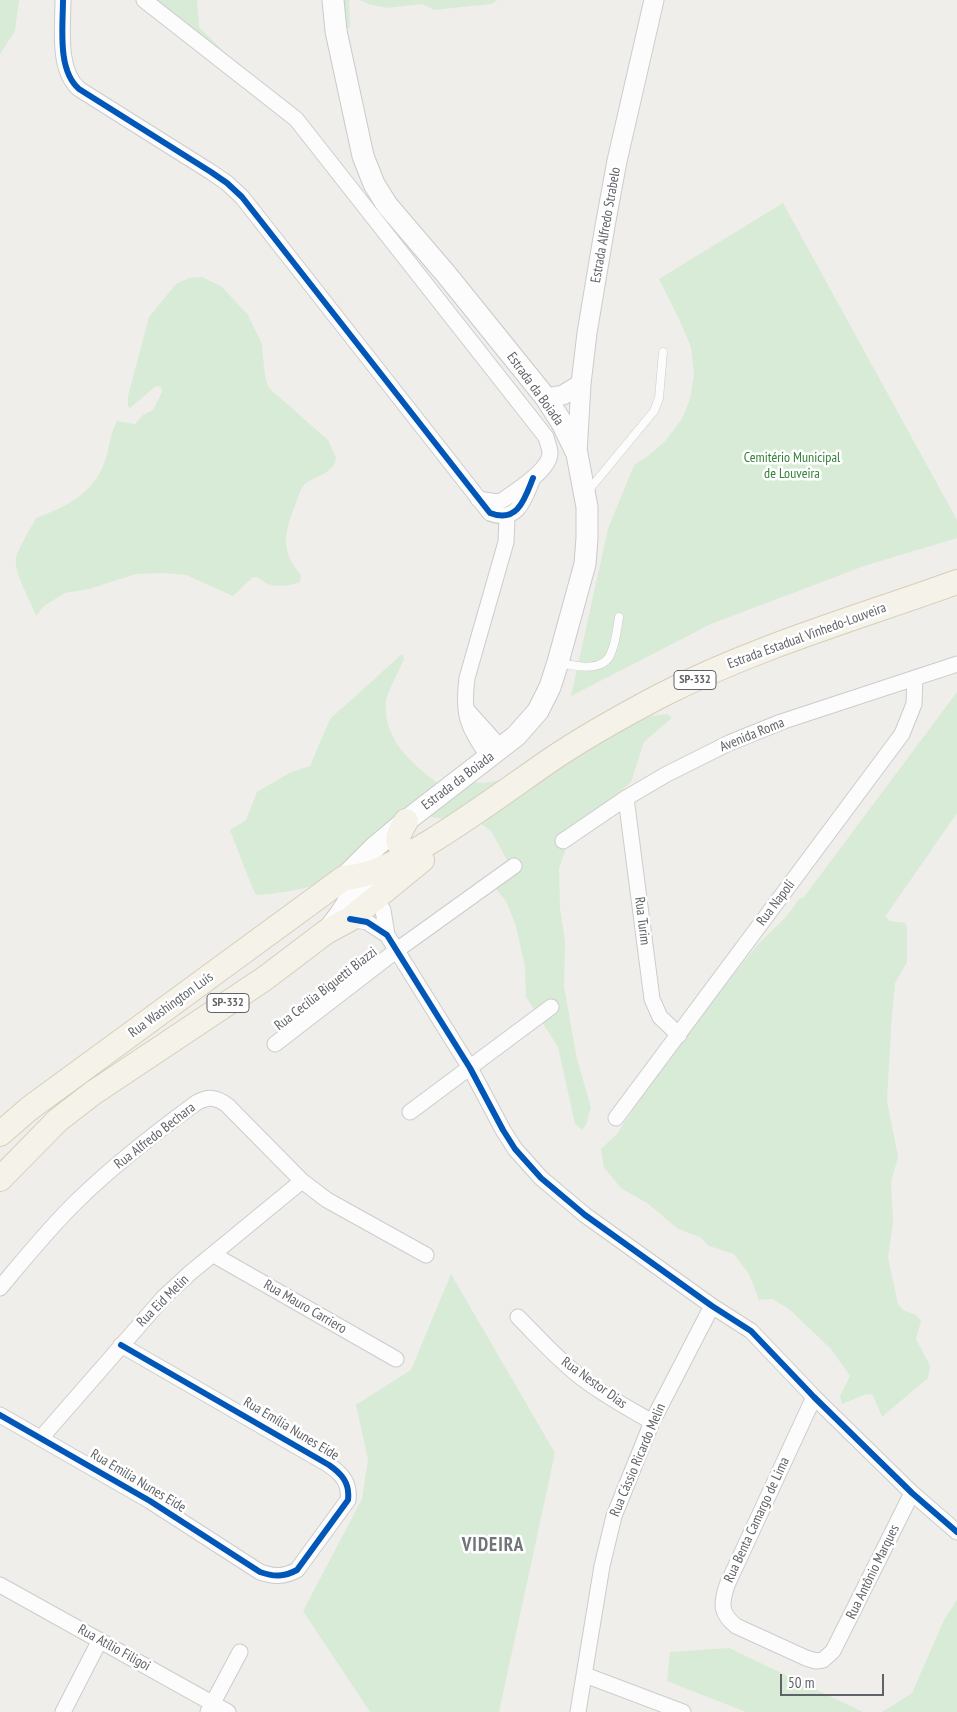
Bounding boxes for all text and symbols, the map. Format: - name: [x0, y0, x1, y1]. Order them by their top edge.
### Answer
- street label: Estrada Alfredo Strabelo: [588, 166, 624, 284]
- street label: Estrada da Boiada: [503, 349, 567, 429]
- park label: Cemitério Municipal de Louveira: [744, 450, 840, 482]
- street label: Estrada Estadual Vinhedo-Louveira: [725, 599, 889, 673]
- road number: SP-332: [674, 670, 716, 690]
- street label: Avenida Roma: [717, 714, 787, 756]
- street label: Estrada da Boiada: [419, 748, 497, 814]
- street label: Rua Napoli: [753, 877, 799, 929]
- street label: Rua Turim: [631, 896, 653, 946]
- street label: Rua Cecília Biguetti Biazzi: [271, 944, 381, 1034]
- street label: Rua Washington Luís: [125, 969, 217, 1041]
- road number: SP-332: [207, 994, 249, 1012]
- street label: Rua Alfredo Bechara: [111, 1099, 199, 1173]
- street label: Rua Eid Melin: [134, 1272, 192, 1330]
- street label: Rua Mauro Carriero: [261, 1276, 349, 1338]
- street label: Rua Nestor Dias: [558, 1354, 630, 1412]
- street label: Rua Emília Nunes Eide: [240, 1394, 342, 1464]
- street label: Rua Cássio Ricardo Melin: [607, 1401, 669, 1519]
- street label: Rua Emilia Nunes Eide: [87, 1446, 189, 1516]
- street label: Rua Benta Camargo de Lima: [721, 1455, 793, 1585]
- street label: Rua Antônio Marques: [843, 1522, 903, 1622]
- district label: VIDEIRA: [461, 1535, 525, 1557]
- street label: Rua Atílio Filigoi: [75, 1621, 153, 1675]
- scale bar: [782, 1664, 886, 1696]
- text: 50 m: [788, 1673, 814, 1692]

